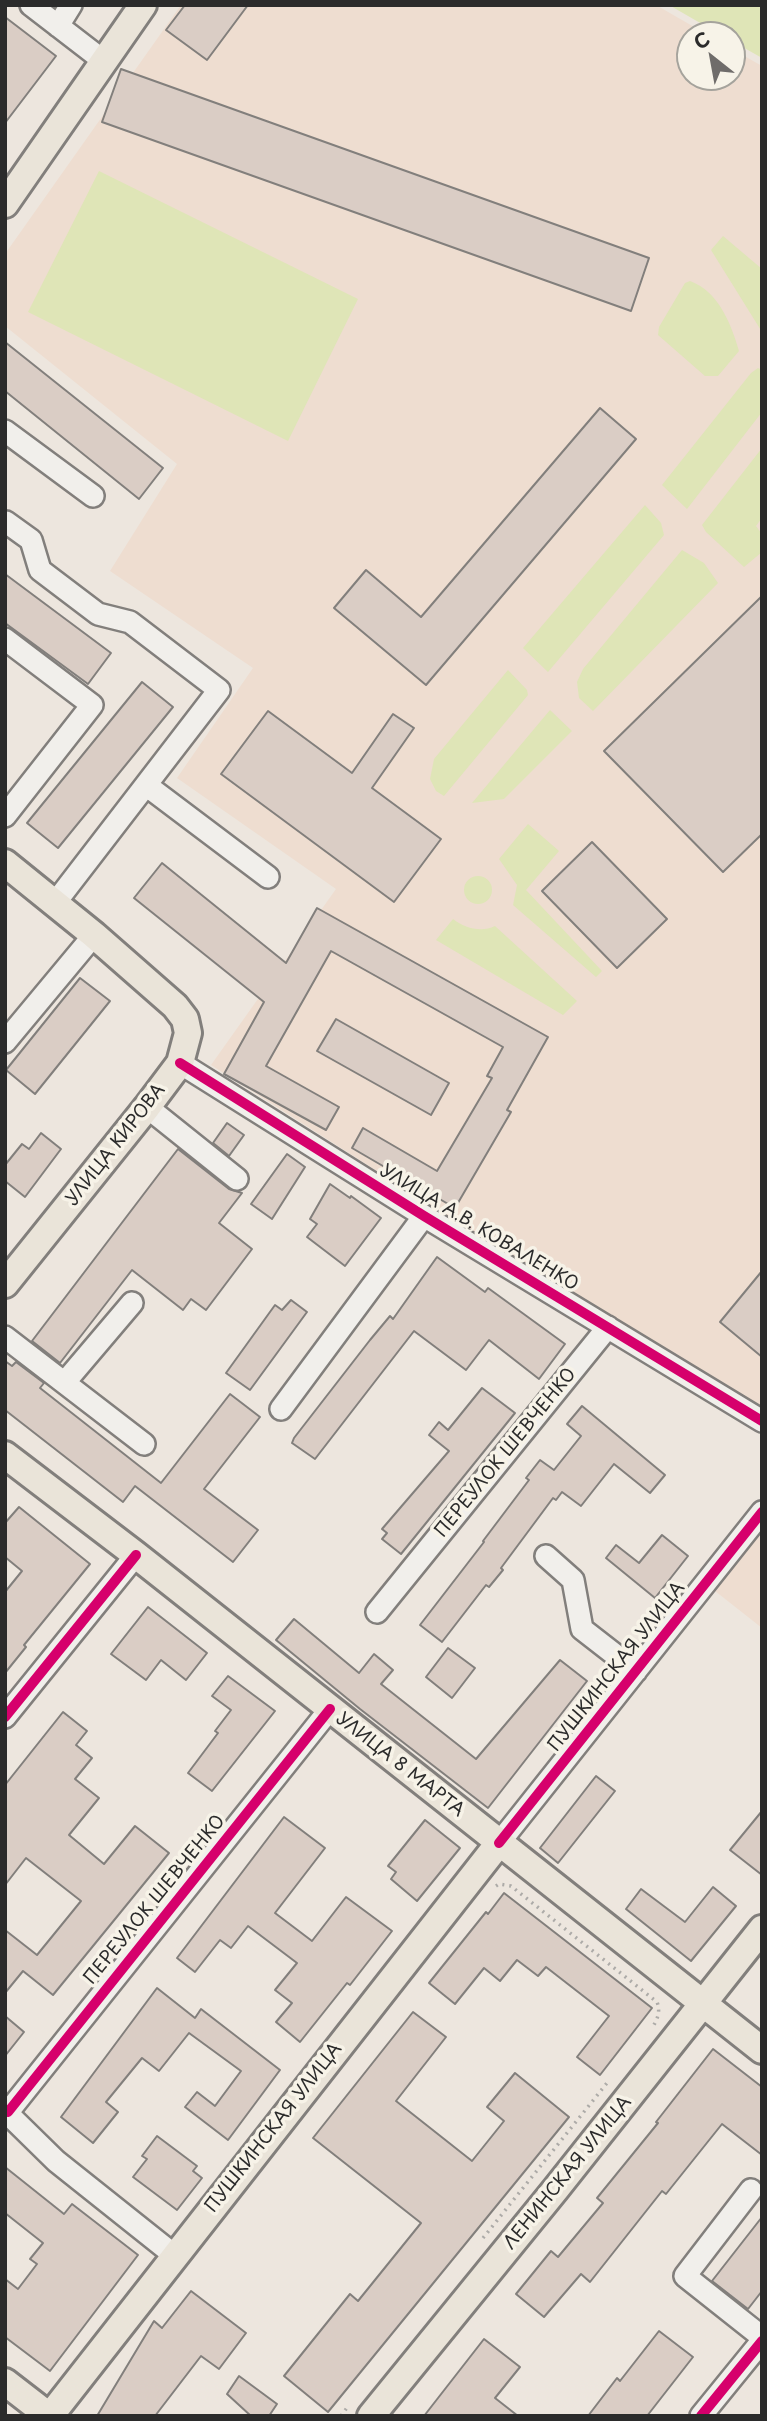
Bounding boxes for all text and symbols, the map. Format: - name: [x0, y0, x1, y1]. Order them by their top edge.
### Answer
- north arrow: [676, 21, 746, 91]
- text: С: [688, 24, 715, 55]
- street label: УЛИЦА КИРОВА: [62, 1080, 170, 1210]
- street label: УЛИЦА А.В. КОВАЛЕНКО: [376, 1160, 582, 1296]
- street label: ПЕРЕУЛОК ШЕВЧЕНКО: [431, 1364, 581, 1542]
- street label: ПУШКИНСКАЯ УЛИЦА: [544, 1578, 690, 1756]
- street label: УЛИЦА 8 МАРТА: [332, 1708, 468, 1822]
- street label: ПЕРЕУЛОК ШЕВЧЕНКО: [80, 1811, 230, 1989]
- street label: ПУШКИНСКАЯ УЛИЦА: [201, 2039, 347, 2217]
- street label: ЛЕНИНСКАЯ УЛИЦА: [500, 2092, 636, 2254]

